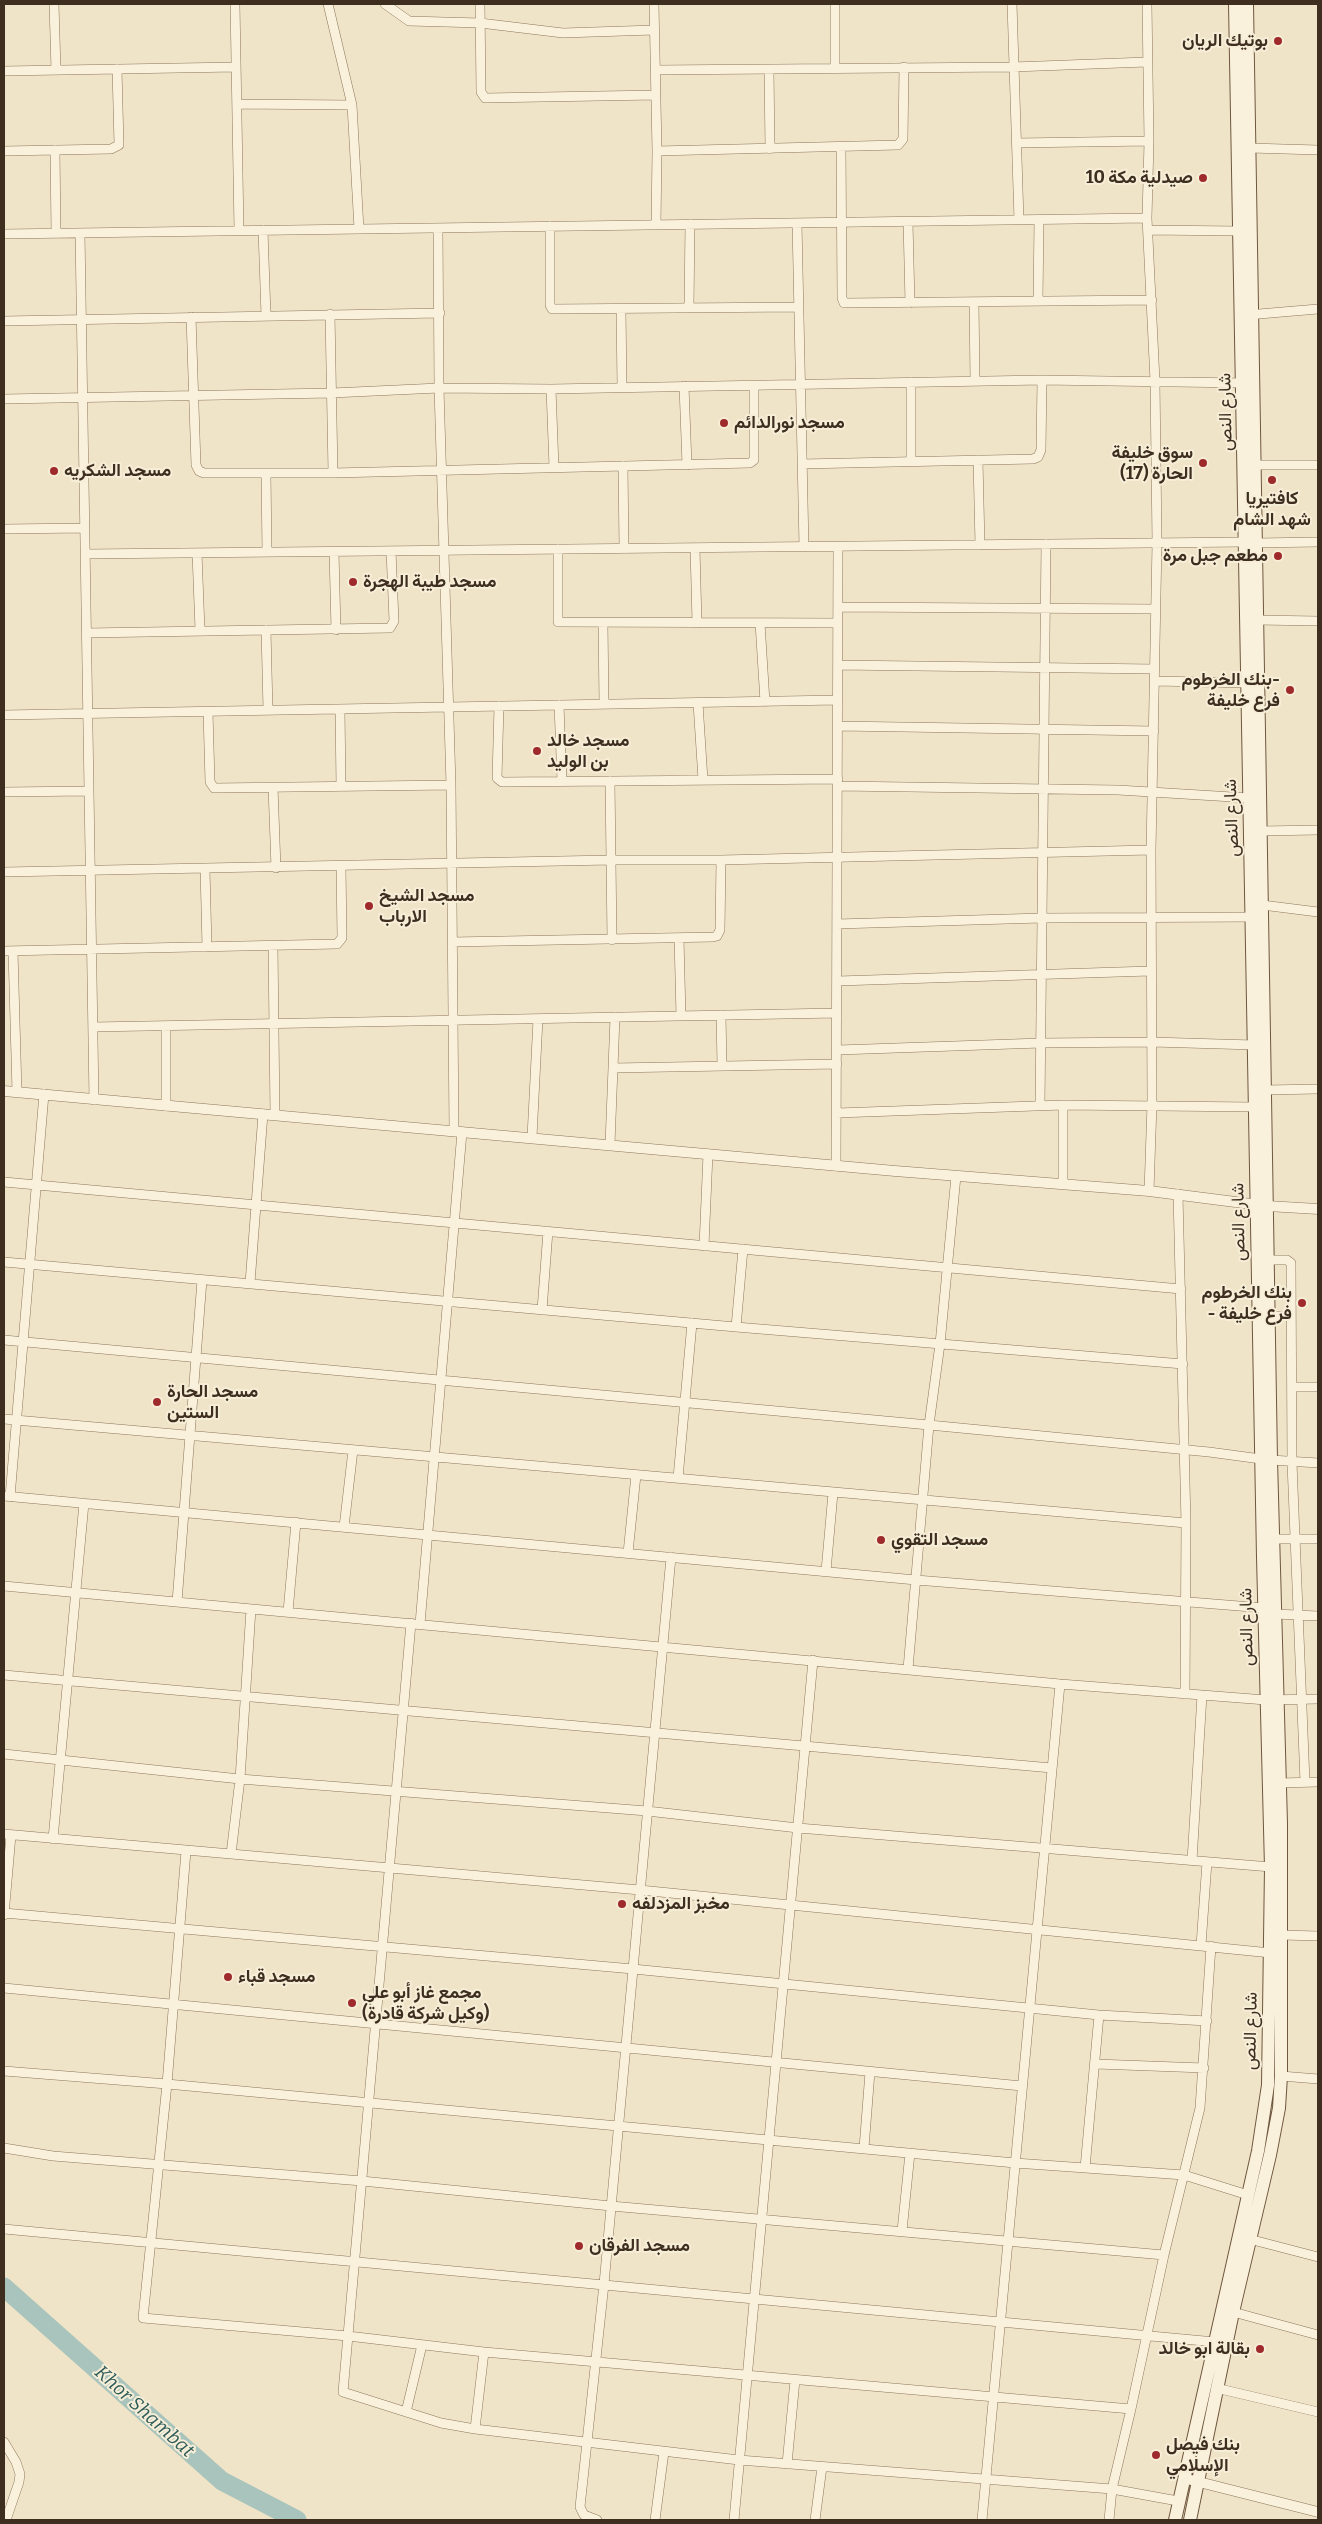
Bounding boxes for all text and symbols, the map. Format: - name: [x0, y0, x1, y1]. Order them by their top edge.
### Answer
- place label: بوتيك الريان: [1182, 30, 1268, 52]
- marker: بوتيك الريان: [1272, 35, 1284, 47]
- place label: صيدلية مكة 10: [1086, 167, 1193, 189]
- marker: صيدلية مكة 10: [1197, 172, 1209, 184]
- street label: شارع النص: [1215, 373, 1237, 451]
- place label: مسجد نورالدائم: [734, 412, 845, 434]
- marker: مسجد نورالدائم: [718, 417, 730, 429]
- place label: سوق خليفة الحارة (17): [1111, 442, 1193, 484]
- marker: سوق خليفة الحارة (17): [1197, 457, 1209, 469]
- place label: مسجد الشكريه: [64, 460, 171, 482]
- marker: مسجد الشكريه: [48, 465, 60, 477]
- marker: كافتيريا شهد الشام: [1266, 474, 1278, 486]
- place label: كافتيريا شهد الشام: [1233, 488, 1311, 530]
- place label: مطعم جبل مرة: [1163, 545, 1268, 567]
- marker: مطعم جبل مرة: [1272, 550, 1284, 562]
- place label: مسجد طيبة الهجرة: [363, 571, 497, 593]
- marker: مسجد طيبة الهجرة: [347, 576, 359, 588]
- place label: بنك الخرطوم- فرع خليفة: [1181, 669, 1280, 712]
- marker: بنك الخرطوم- فرع خليفة: [1284, 684, 1296, 696]
- place label: مسجد خالد بن الوليد: [547, 730, 630, 772]
- marker: مسجد خالد بن الوليد: [531, 745, 543, 757]
- street label: شارع النص: [1220, 779, 1244, 857]
- place label: مسجد الشيخ الارباب: [379, 885, 475, 928]
- marker: مسجد الشيخ الارباب: [363, 900, 375, 912]
- street label: شارع النص: [1228, 1183, 1250, 1261]
- place label: بنك الخرطوم - فرع خليفة: [1201, 1282, 1292, 1325]
- marker: بنك الخرطوم - فرع خليفة: [1296, 1297, 1308, 1309]
- place label: مسجد الحارة الستين: [167, 1381, 258, 1424]
- marker: مسجد الحارة الستين: [151, 1396, 163, 1408]
- place label: مسجد التقوي: [891, 1529, 988, 1551]
- marker: مسجد التقوي: [875, 1534, 887, 1546]
- street label: شارع النص: [1236, 1588, 1258, 1666]
- place label: مخبز المزدلفه: [632, 1893, 730, 1915]
- marker: مخبز المزدلفه: [616, 1898, 628, 1910]
- place label: مسجد قباء: [238, 1966, 316, 1988]
- marker: مسجد قباء: [222, 1971, 234, 1983]
- place label: مجمع غاز أبو علي (وكيل شركة قادرة): [362, 1982, 490, 2025]
- street label: شارع النص: [1240, 1992, 1262, 2070]
- marker: مجمع غاز أبو علي (وكيل شركة قادرة): [346, 1997, 358, 2009]
- place label: مسجد الفرقان: [589, 2235, 690, 2257]
- marker: مسجد الفرقان: [573, 2240, 585, 2252]
- place label: بقالة ابو خالد: [1159, 2338, 1250, 2360]
- marker: بقالة ابو خالد: [1254, 2343, 1266, 2355]
- water label: Khor Shambat: [90, 2361, 198, 2463]
- place label: بنك فيصل الإسلامي: [1166, 2434, 1240, 2476]
- marker: بنك فيصل الإسلامي: [1150, 2449, 1162, 2461]

